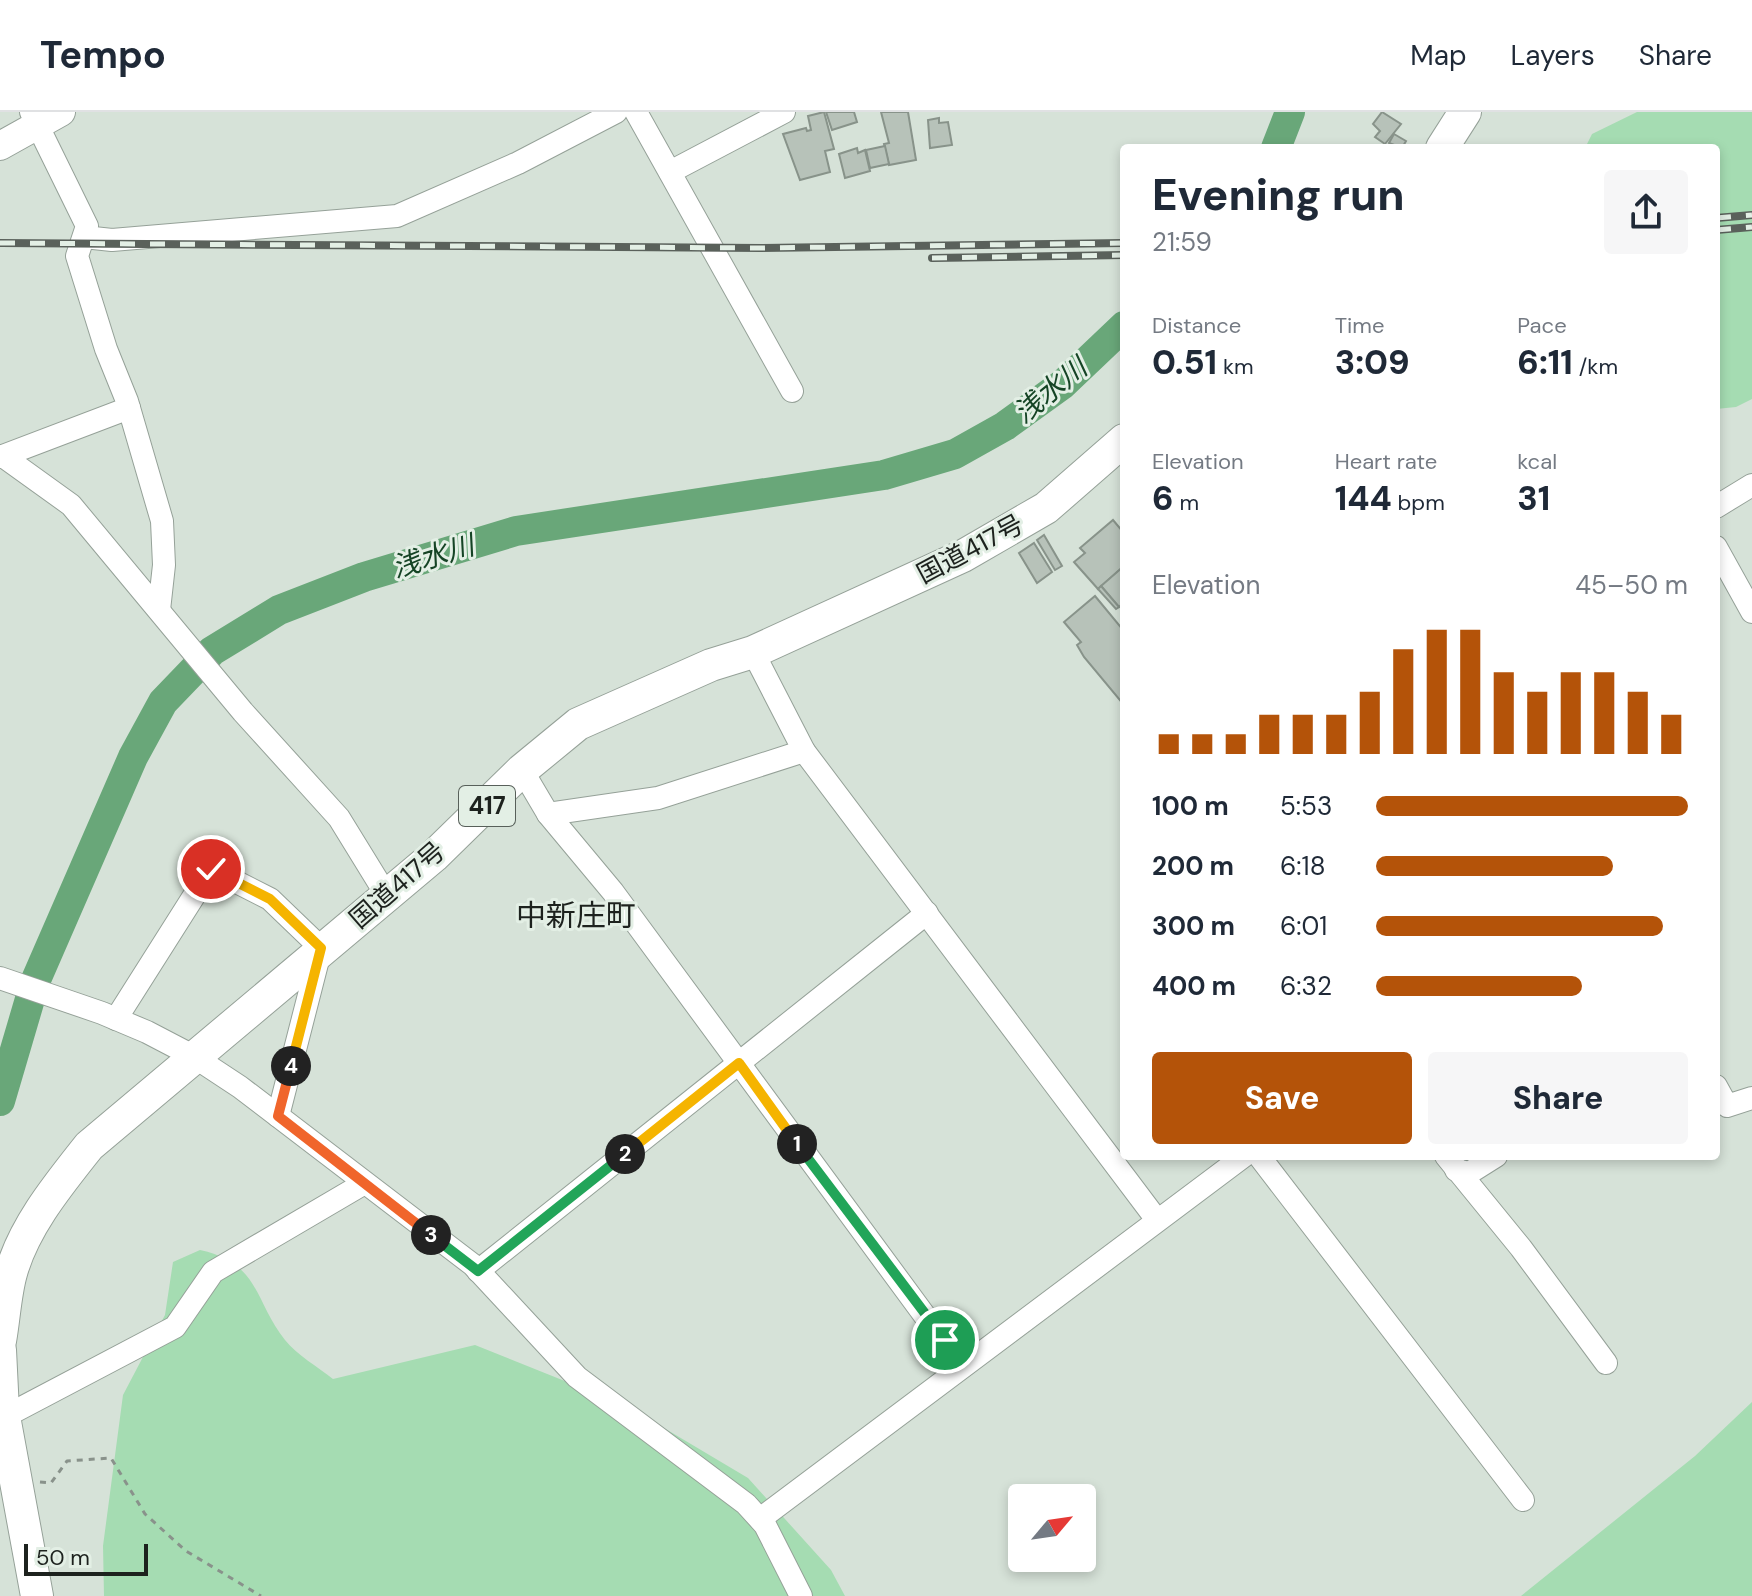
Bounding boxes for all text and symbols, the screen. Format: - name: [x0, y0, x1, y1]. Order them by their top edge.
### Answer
- text: Tempo: [40, 30, 166, 80]
- text: Map: [1410, 37, 1467, 74]
- text: Layers: [1511, 37, 1595, 74]
- text: Share: [1639, 37, 1712, 74]
- text: Evening run: [1152, 166, 1405, 224]
- button: share: [1604, 170, 1688, 254]
- text: 21:59: [1152, 225, 1212, 259]
- text: Distance: [1152, 311, 1241, 340]
- text: Time: [1335, 311, 1384, 340]
- text: Pace: [1517, 311, 1567, 340]
- text: 0.51: [1152, 340, 1217, 385]
- text: 3:09: [1335, 340, 1410, 385]
- text: 6:11: [1517, 340, 1573, 385]
- water label: 浅水川: [1006, 348, 1097, 431]
- text: km: [1217, 352, 1254, 381]
- text: /km: [1573, 352, 1618, 381]
- text: Elevation: [1152, 447, 1244, 476]
- text: Heart rate: [1335, 447, 1437, 476]
- text: kcal: [1517, 447, 1557, 476]
- text: 6: [1152, 476, 1174, 521]
- text: 144: [1335, 476, 1392, 521]
- text: 31: [1517, 476, 1550, 521]
- text: m: [1174, 488, 1199, 517]
- text: bpm: [1392, 488, 1445, 517]
- street label: 国道417号: [911, 507, 1029, 591]
- water label: 浅水川: [388, 526, 482, 586]
- text: Elevation: [1152, 568, 1260, 602]
- text: 45–50 m: [1575, 568, 1688, 602]
- road number: 417: [459, 786, 515, 826]
- text: 100 m: [1152, 789, 1229, 823]
- text: 5:53: [1280, 789, 1332, 823]
- street label: 国道417号: [342, 834, 452, 936]
- pin: [177, 835, 245, 903]
- icon: check: [189, 847, 233, 891]
- text: 200 m: [1152, 849, 1234, 883]
- text: 6:18: [1280, 849, 1326, 883]
- district label: 中新庄町: [516, 896, 636, 935]
- text: 300 m: [1152, 909, 1235, 943]
- text: 6:01: [1280, 909, 1327, 943]
- text: 400 m: [1152, 969, 1236, 1003]
- text: 6:32: [1280, 969, 1332, 1003]
- pin: 4: [271, 1046, 311, 1086]
- text: 4: [284, 1051, 298, 1080]
- button: Save: [1152, 1052, 1412, 1144]
- button: Share: [1428, 1052, 1688, 1144]
- pin: 1: [777, 1124, 817, 1164]
- text: 1: [793, 1129, 801, 1158]
- pin: 2: [605, 1134, 645, 1174]
- text: 2: [619, 1139, 631, 1168]
- pin: 3: [411, 1215, 451, 1255]
- text: 3: [424, 1220, 438, 1249]
- pin: [911, 1306, 979, 1374]
- icon: arrive: [923, 1318, 967, 1362]
- north arrow: [1008, 1484, 1096, 1572]
- map controls: [1008, 1484, 1096, 1572]
- scale bar: [24, 1540, 148, 1576]
- text: 50 m: [36, 1543, 90, 1572]

